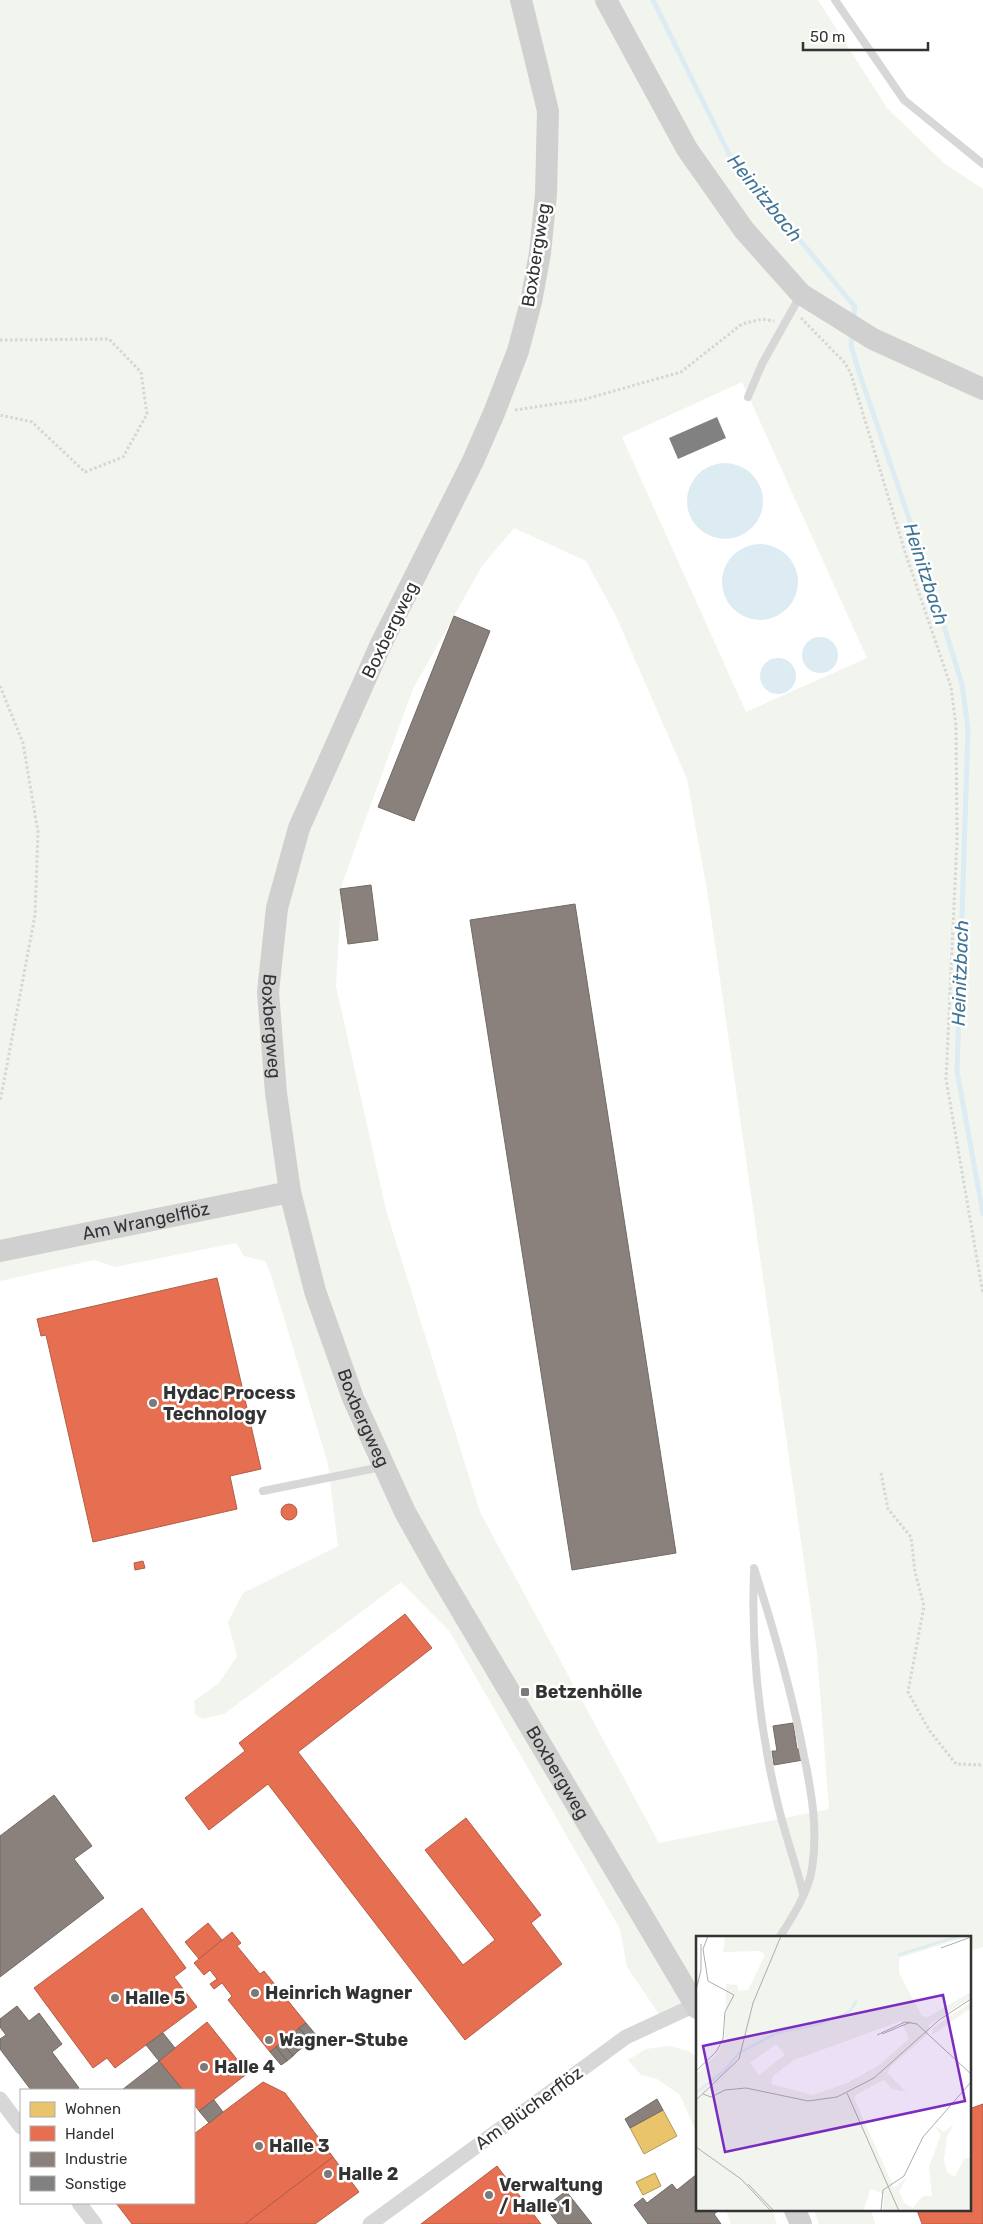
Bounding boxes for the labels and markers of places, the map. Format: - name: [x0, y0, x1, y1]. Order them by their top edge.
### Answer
- place label: Hydac Process Technology: [163, 1382, 296, 1425]
- marker: Hydac Process Technology: [147, 1397, 159, 1409]
- place label: Betzenhölle: [535, 1681, 643, 1703]
- marker: Betzenhölle: [519, 1686, 531, 1698]
- place label: Heinrich Wagner: [265, 1982, 412, 2004]
- place label: Halle 5: [125, 1987, 185, 2009]
- marker: Heinrich Wagner: [249, 1987, 261, 1999]
- marker: Halle 5: [109, 1992, 121, 2004]
- place label: Wagner-Stube: [279, 2029, 408, 2051]
- marker: Wagner-Stube: [263, 2034, 275, 2046]
- place label: Halle 4: [214, 2056, 275, 2078]
- marker: Halle 4: [198, 2061, 210, 2073]
- place label: Halle 3: [269, 2135, 330, 2157]
- marker: Halle 3: [253, 2140, 265, 2152]
- place label: Halle 2: [338, 2163, 399, 2185]
- marker: Halle 2: [322, 2168, 334, 2180]
- place label: Verwaltung / Halle 1: [499, 2174, 603, 2217]
- marker: Verwaltung / Halle 1: [483, 2189, 495, 2201]

